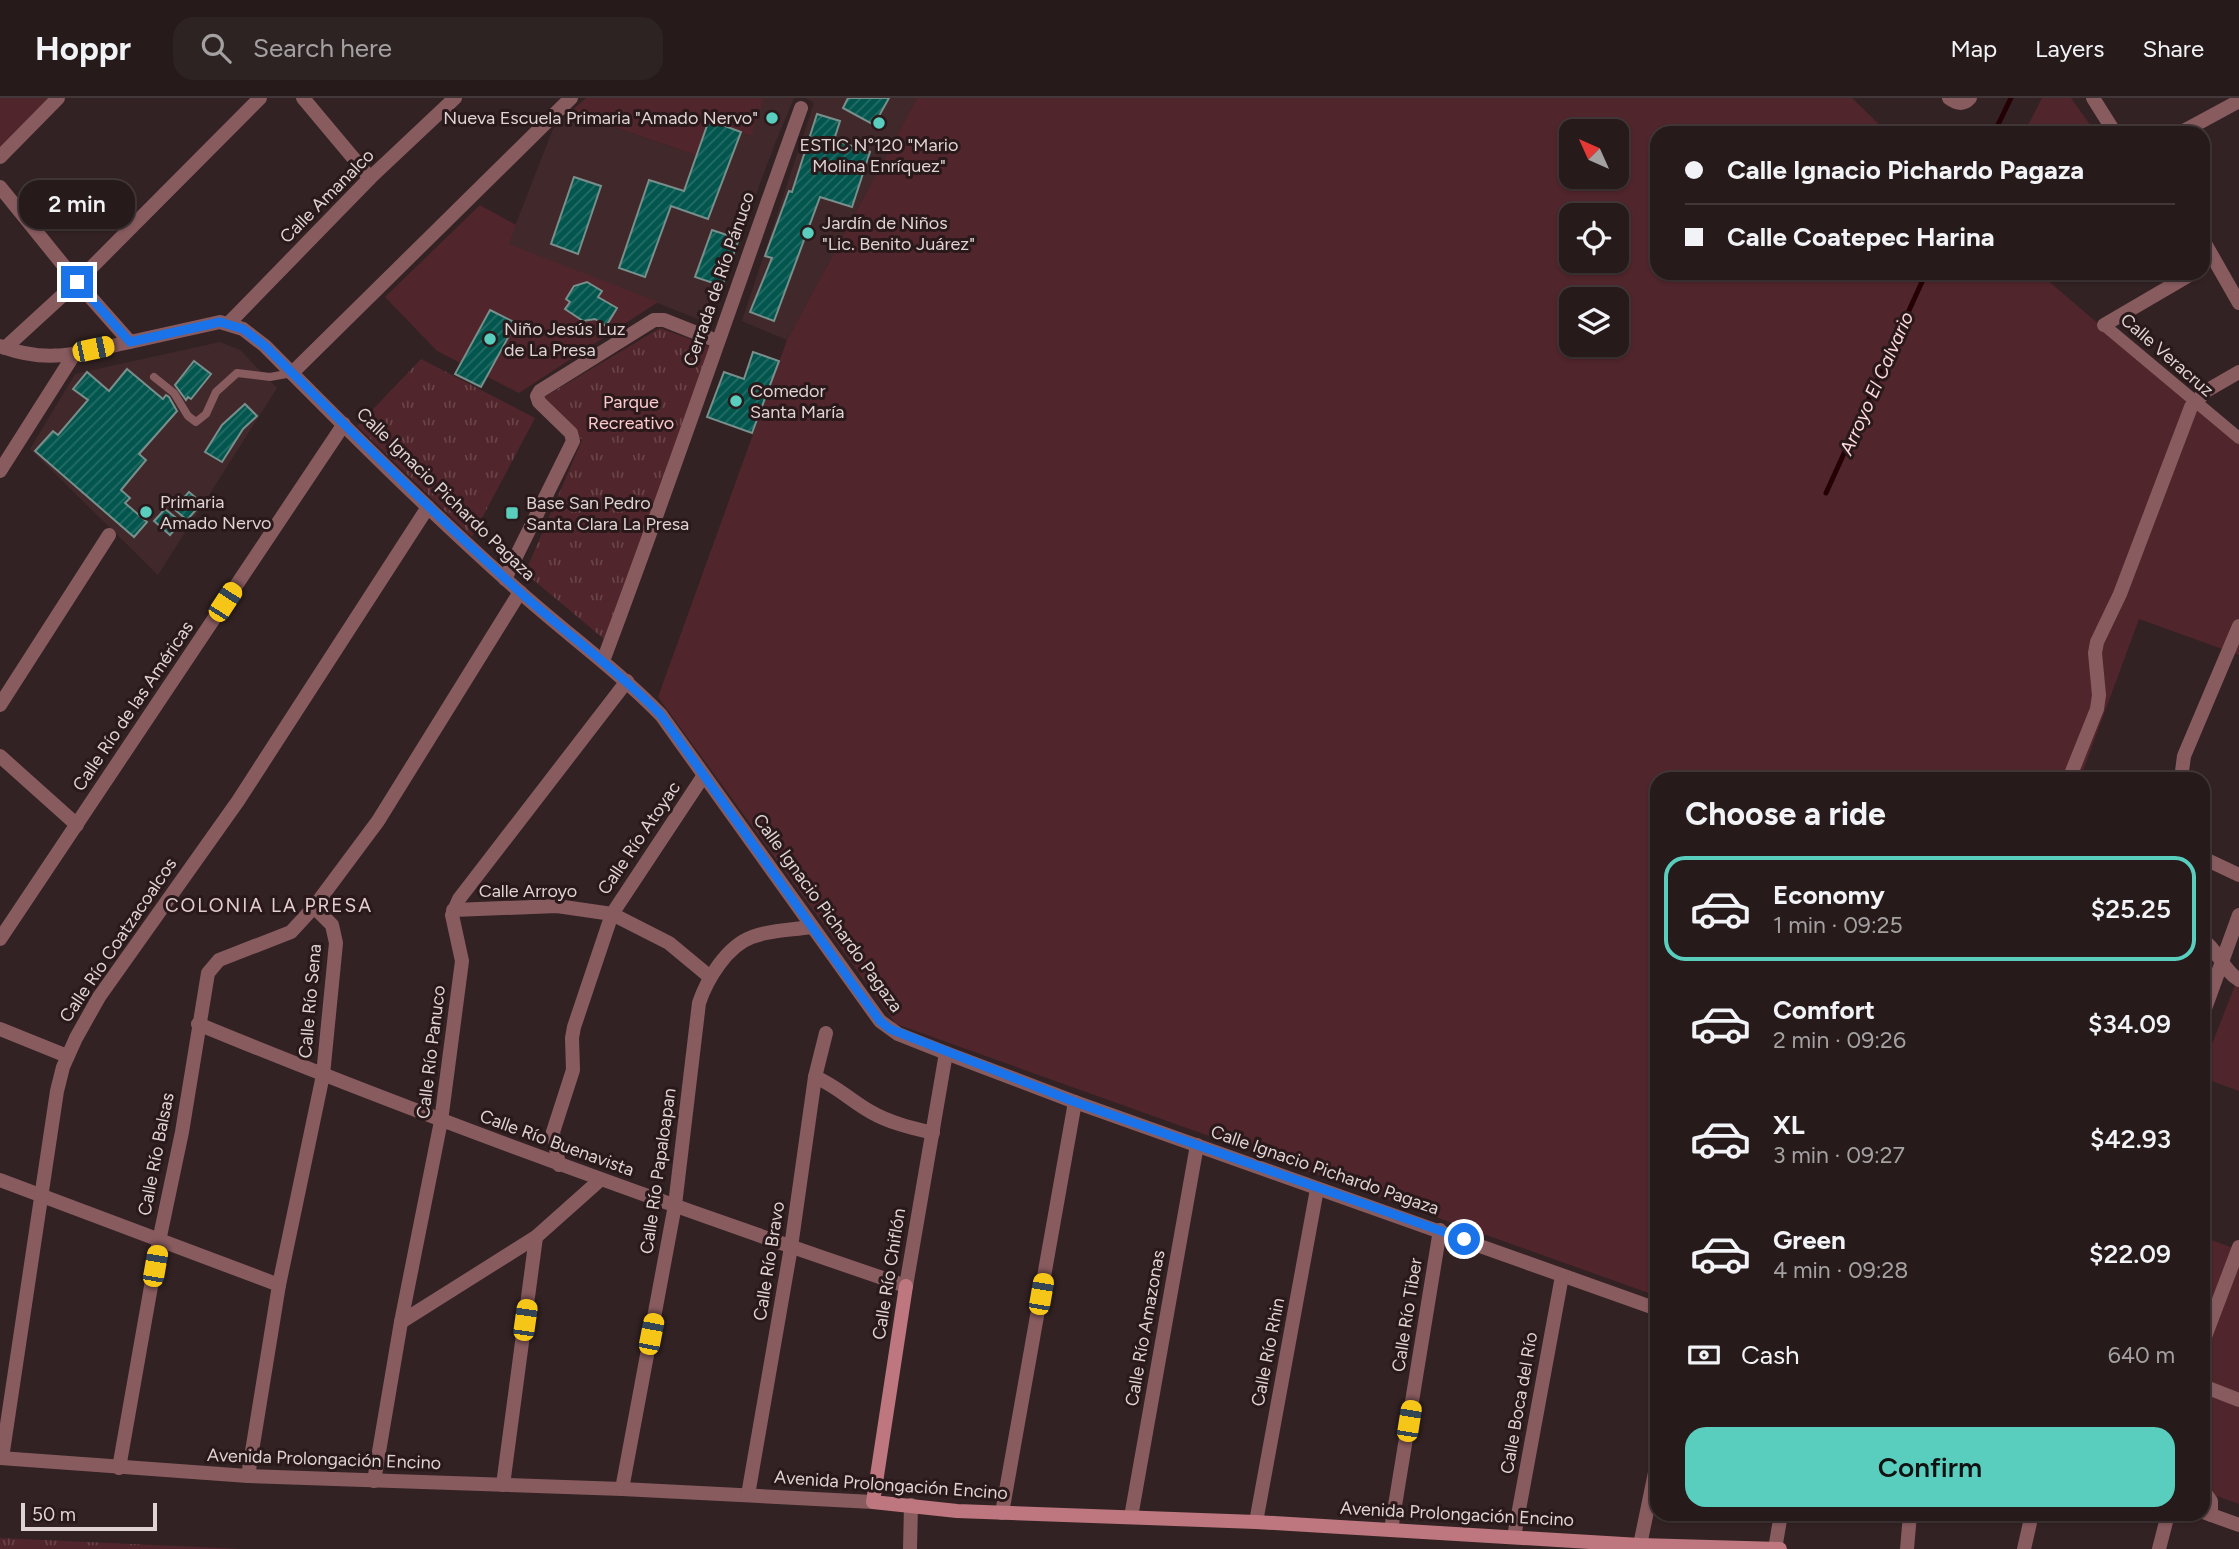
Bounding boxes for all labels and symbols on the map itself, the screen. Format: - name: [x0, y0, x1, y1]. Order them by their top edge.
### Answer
- place label: Nueva Escuela Primaria "Amado Nervo": [443, 107, 758, 129]
- marker: Nueva Escuela Primaria "Amado Nervo": [764, 110, 780, 126]
- marker: ESTIC N°120 "Mario Molina Enríquez": [871, 115, 887, 131]
- north arrow: [1559, 119, 1629, 189]
- place label: ESTIC N°120 "Mario Molina Enríquez": [800, 134, 958, 177]
- street label: Calle Amanalco: [275, 144, 379, 248]
- callout: 2 min: [19, 180, 135, 230]
- street label: Cerrada de Río Pánuco: [679, 189, 759, 369]
- place label: Jardín de Niños "Lic. Benito Juárez": [822, 212, 975, 255]
- marker: Jardín de Niños "Lic. Benito Juárez": [800, 225, 816, 241]
- route end: [61, 266, 93, 298]
- water label: Arroyo El Calvario: [1834, 308, 1918, 459]
- street label: Calle Veracruz: [2116, 309, 2218, 401]
- place label: Niño Jesús Luz de La Presa: [504, 318, 626, 361]
- marker: Niño Jesús Luz de La Presa: [482, 331, 498, 347]
- car: [71, 334, 116, 364]
- place label: Comedor Santa María: [750, 380, 845, 423]
- park label: Parque Recreativo: [588, 391, 674, 434]
- marker: Comedor Santa María: [728, 393, 744, 409]
- street label: Calle Ignacio Pichardo Pagaza: [352, 403, 540, 585]
- place label: Primaria Amado Nervo: [160, 491, 272, 534]
- place label: Base San Pedro Santa Clara La Presa: [526, 492, 689, 535]
- marker: Primaria Amado Nervo: [138, 504, 154, 520]
- marker: Base San Pedro Santa Clara La Presa: [504, 505, 520, 521]
- car: [205, 579, 246, 625]
- street label: Calle Río de las Américas: [68, 617, 198, 795]
- street label: Calle Río Atoyac: [593, 777, 685, 899]
- street label: Calle Ignacio Pichardo Pagaza: [749, 809, 907, 1017]
- street label: Calle Río Coatzacoalcos: [55, 853, 181, 1027]
- street label: Calle Arroyo: [479, 880, 577, 902]
- district label: COLONIA LA PRESA: [165, 894, 373, 917]
- street label: Calle Río Sena: [294, 943, 326, 1059]
- street label: Calle Río Panuco: [412, 984, 450, 1120]
- street label: Calle Río Papaloapan: [635, 1087, 681, 1255]
- street label: Calle Río Balsas: [133, 1091, 179, 1217]
- street label: Calle Río Buenavista: [477, 1105, 637, 1181]
- street label: Calle Ignacio Pichardo Pagaza: [1208, 1121, 1442, 1219]
- street label: Calle Río Bravo: [749, 1200, 789, 1322]
- street label: Calle Río Chiflón: [868, 1207, 910, 1341]
- route start: [1448, 1223, 1480, 1255]
- car: [142, 1243, 169, 1289]
- street label: Calle Río Amazonas: [1120, 1248, 1170, 1408]
- street label: Calle Río Tiber: [1387, 1256, 1427, 1374]
- car: [1028, 1271, 1055, 1317]
- street label: Calle Río Rhin: [1247, 1296, 1289, 1408]
- car: [512, 1298, 539, 1342]
- car: [637, 1311, 666, 1357]
- street label: Calle Boca del Río: [1496, 1330, 1542, 1476]
- car: [1396, 1399, 1423, 1443]
- street label: Avenida Prolongación Encino: [207, 1444, 441, 1474]
- street label: Avenida Prolongación Encino: [773, 1466, 1009, 1504]
- street label: Avenida Prolongación Encino: [1339, 1497, 1575, 1531]
- scale bar: [21, 1500, 158, 1532]

